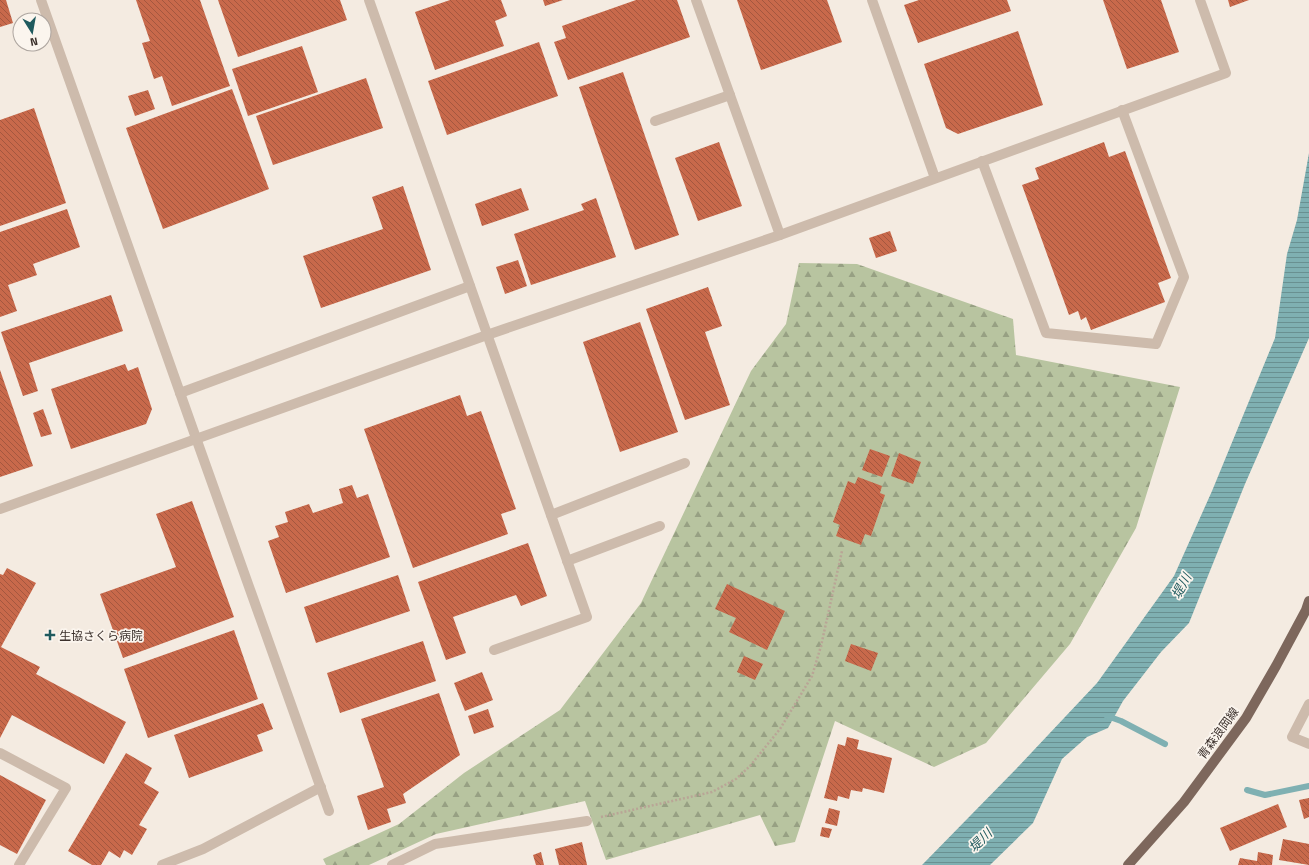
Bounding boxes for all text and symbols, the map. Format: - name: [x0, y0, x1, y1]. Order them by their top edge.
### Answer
- north arrow: [12, 12, 52, 52]
- text: N: [29, 33, 39, 50]
- water label: 堤川: [1166, 568, 1197, 602]
- place label: 生協さくら病院: [59, 626, 143, 645]
- marker: 生協さくら病院: [44, 629, 56, 641]
- street label: 青森浪岡線: [1193, 703, 1243, 763]
- water label: 堤川: [964, 822, 998, 856]

